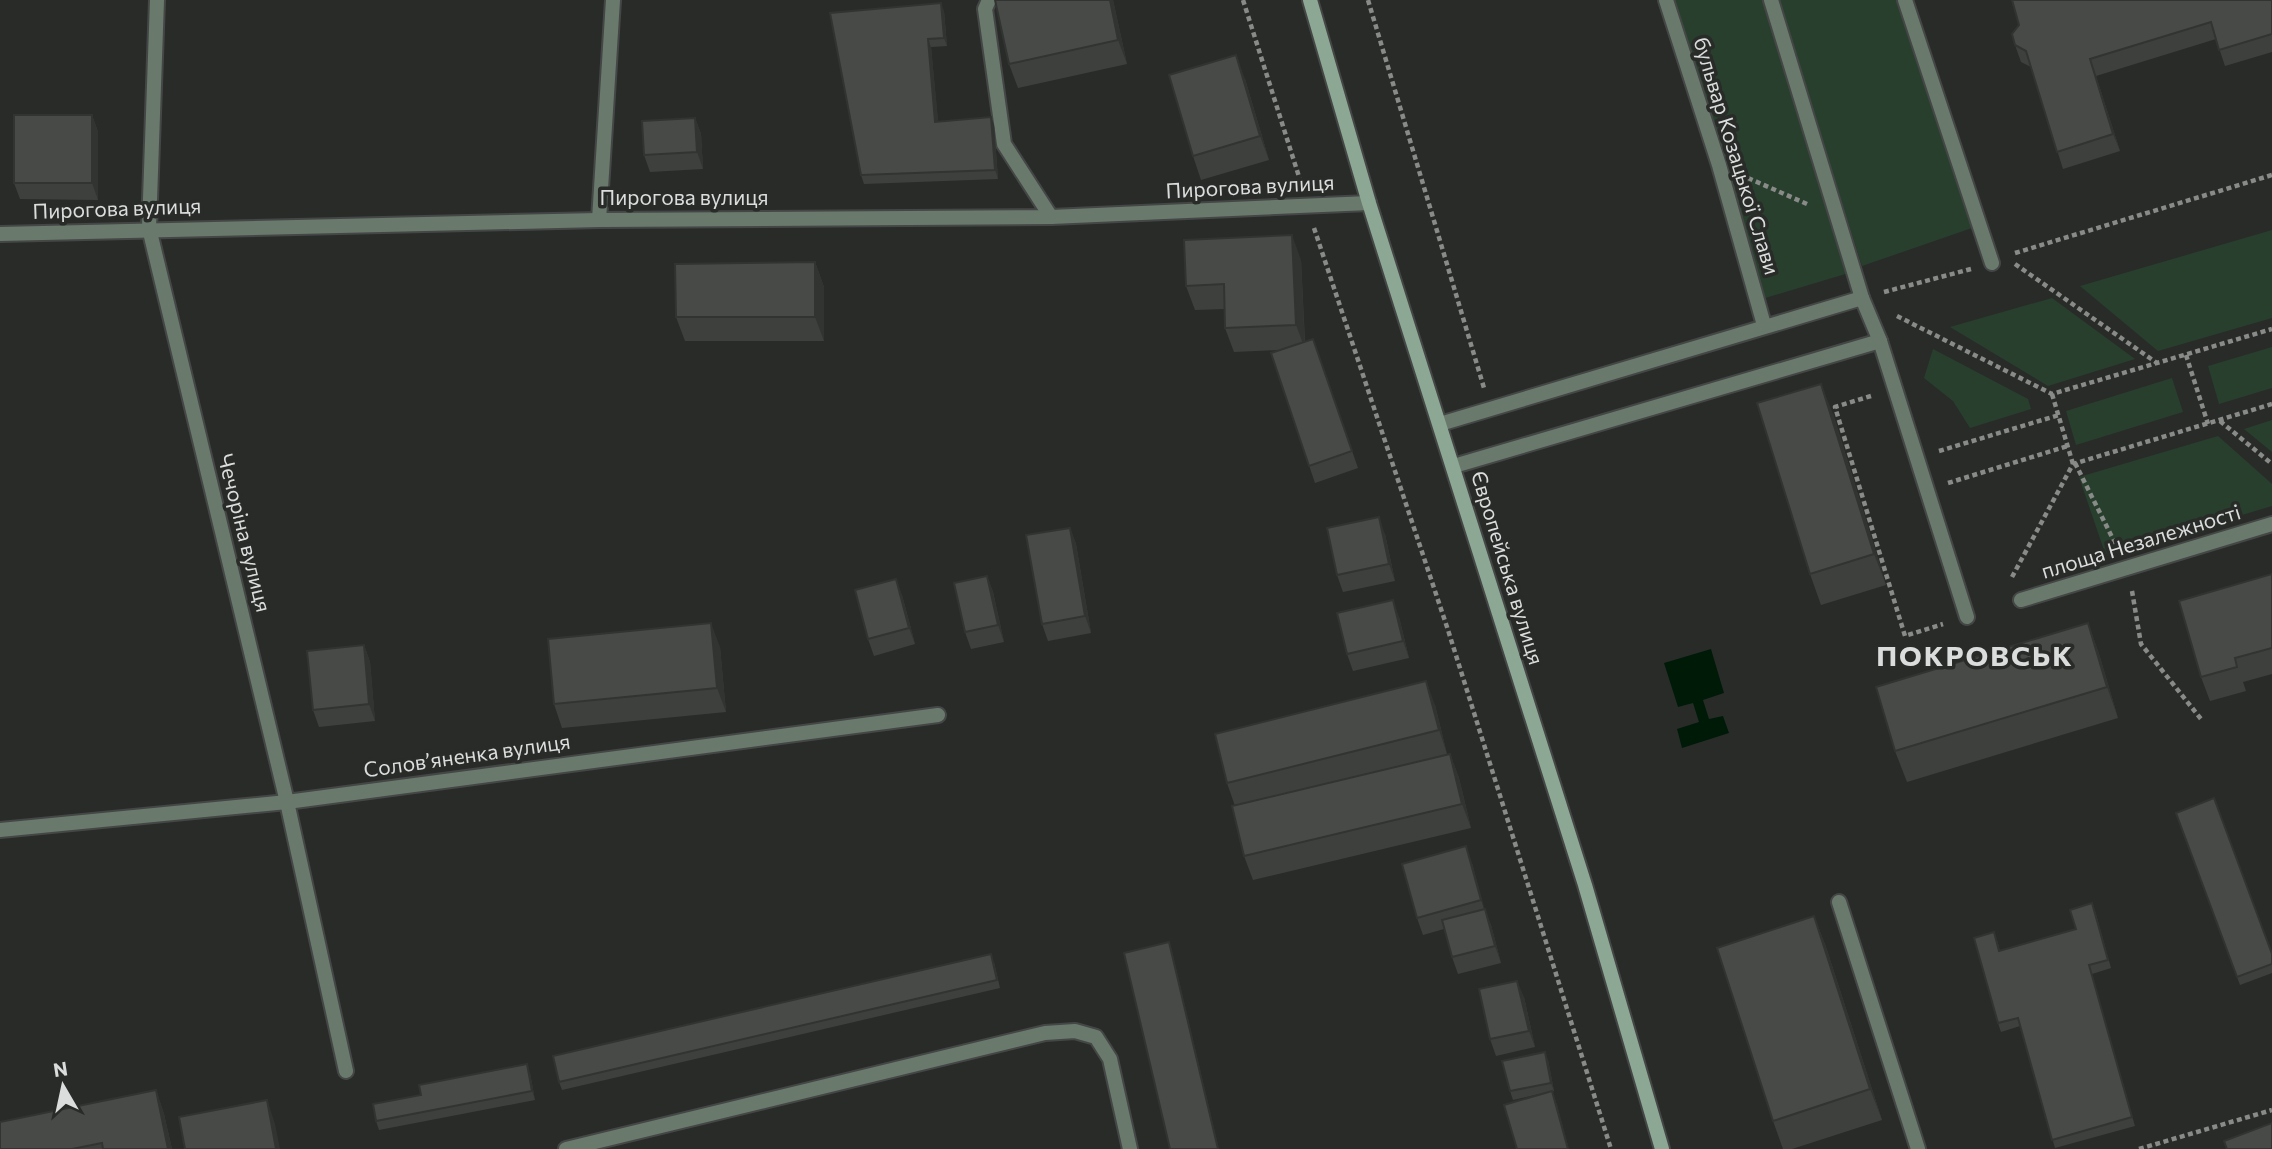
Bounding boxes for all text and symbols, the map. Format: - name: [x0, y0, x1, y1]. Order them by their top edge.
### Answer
- street label: бульвар Козацької Слави: [1689, 34, 1785, 277]
- street label: Пирогова вулиця: [1165, 169, 1335, 202]
- street label: Пирогова вулиця: [600, 184, 768, 209]
- street label: Пирогова вулиця: [32, 192, 202, 223]
- street label: Чечоріна вулиця: [214, 451, 277, 614]
- street label: Європейська вулиця: [1467, 468, 1550, 668]
- street label: площа Незалежності: [2038, 498, 2243, 583]
- district label: ПОКРОВСЬК: [1876, 638, 2074, 672]
- street label: Солов’яненка вулиця: [362, 728, 572, 781]
- north arrow: [28, 1051, 98, 1121]
- text: N: [51, 1056, 69, 1081]

